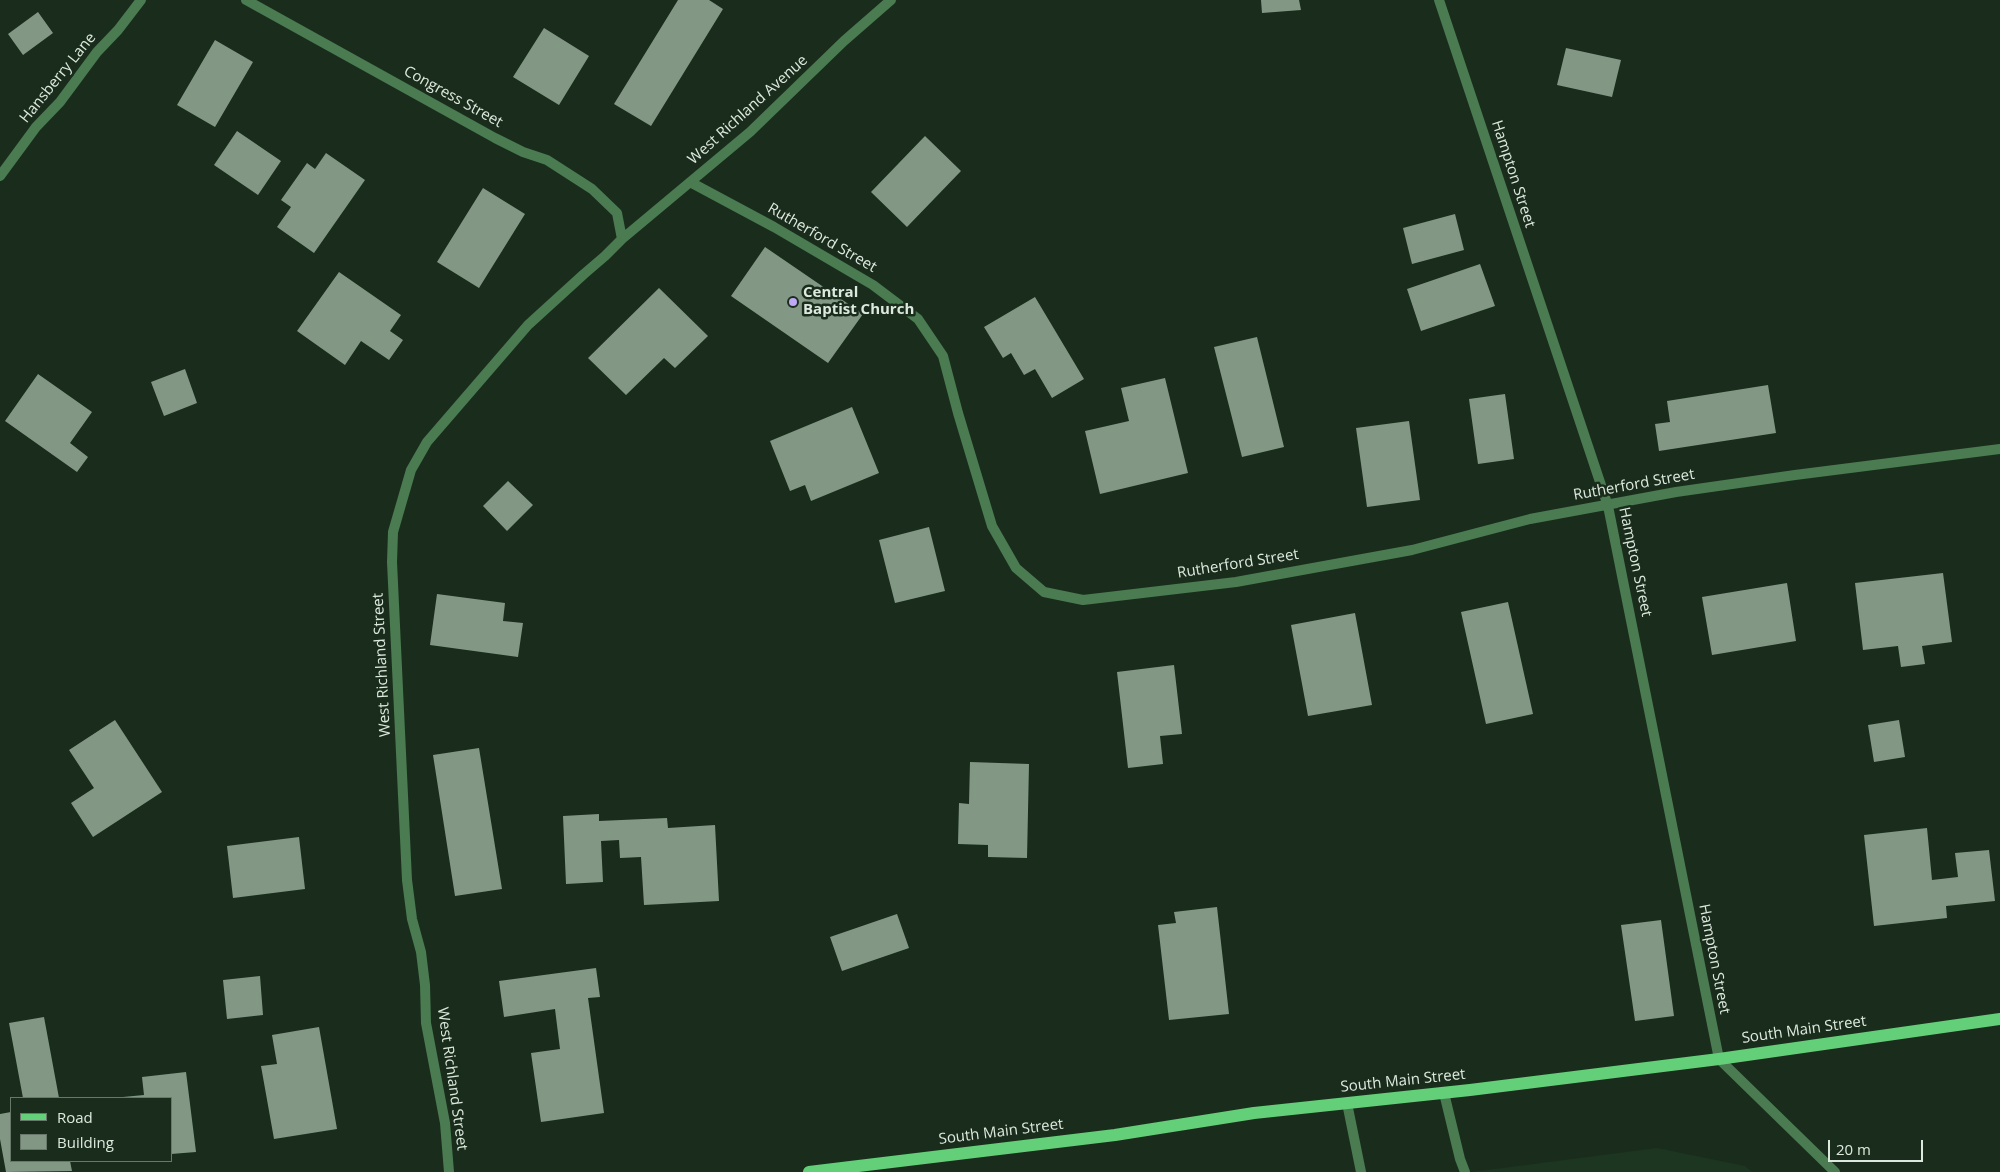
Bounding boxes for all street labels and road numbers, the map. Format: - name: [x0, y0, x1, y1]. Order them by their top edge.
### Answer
- street label: Hansberry Lane: [16, 29, 100, 127]
- street label: West Richland Avenue: [684, 52, 812, 168]
- street label: Congress Street: [400, 62, 506, 132]
- street label: Hampton Street: [1487, 118, 1539, 230]
- street label: Rutherford Street: [764, 200, 880, 276]
- street label: Rutherford Street: [1572, 465, 1696, 505]
- street label: Hampton Street: [1615, 505, 1655, 619]
- street label: Rutherford Street: [1176, 546, 1300, 582]
- street label: West Richland Street: [369, 592, 395, 738]
- street label: Hampton Street: [1694, 902, 1734, 1016]
- street label: West Richland Street: [433, 1006, 471, 1152]
- street label: South Main Street: [1741, 1012, 1867, 1048]
- street label: South Main Street: [1340, 1065, 1466, 1097]
- street label: South Main Street: [938, 1115, 1064, 1149]

